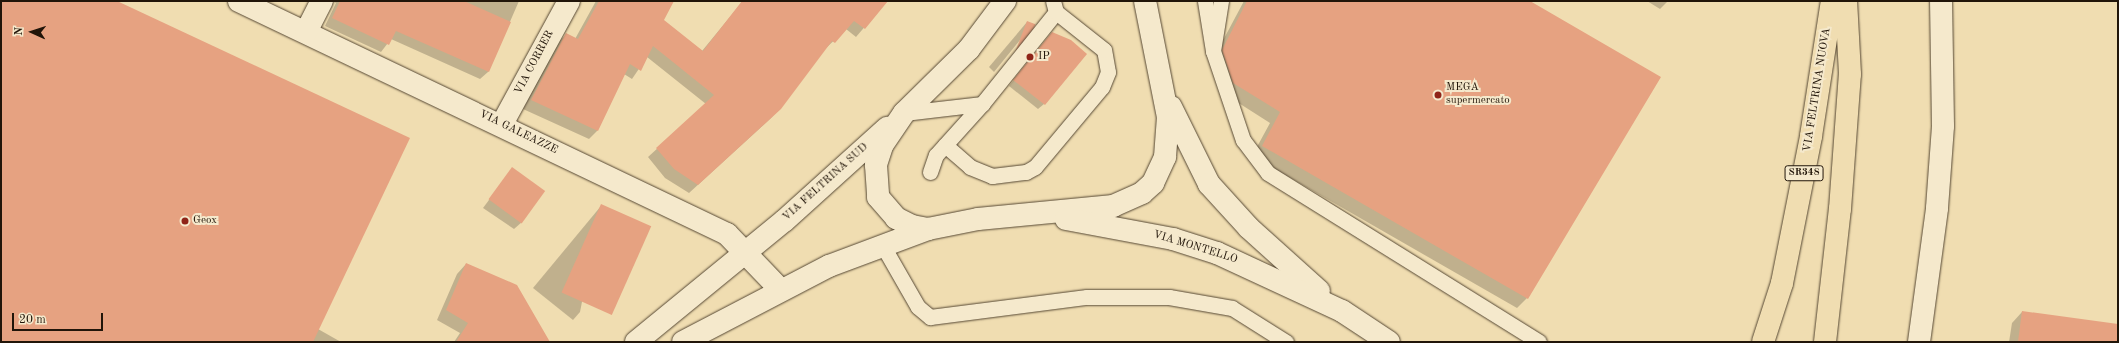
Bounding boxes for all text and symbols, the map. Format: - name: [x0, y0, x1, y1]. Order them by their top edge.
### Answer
- north arrow: [12, 12, 52, 52]
- text: N: [14, 27, 25, 36]
- street label: VIA FELTRINA NUOVA: [1802, 27, 1834, 153]
- street label: VIA CORRER: [513, 29, 557, 97]
- place label: IP: [1038, 50, 1050, 64]
- marker: IP: [1025, 52, 1035, 62]
- place label: MEGA supermercato: [1446, 82, 1510, 108]
- marker: MEGA supermercato: [1433, 90, 1443, 100]
- street label: VIA GALEAZZE: [477, 108, 559, 158]
- street label: VIA FELTRINA SUD: [781, 141, 871, 225]
- road number: SR348: [1784, 165, 1824, 181]
- place label: Geox: [193, 214, 217, 228]
- marker: Geox: [180, 216, 190, 226]
- street label: VIA MONTELLO: [1151, 229, 1239, 267]
- scale bar: [14, 305, 105, 331]
- text: 20 m: [19, 314, 46, 326]

